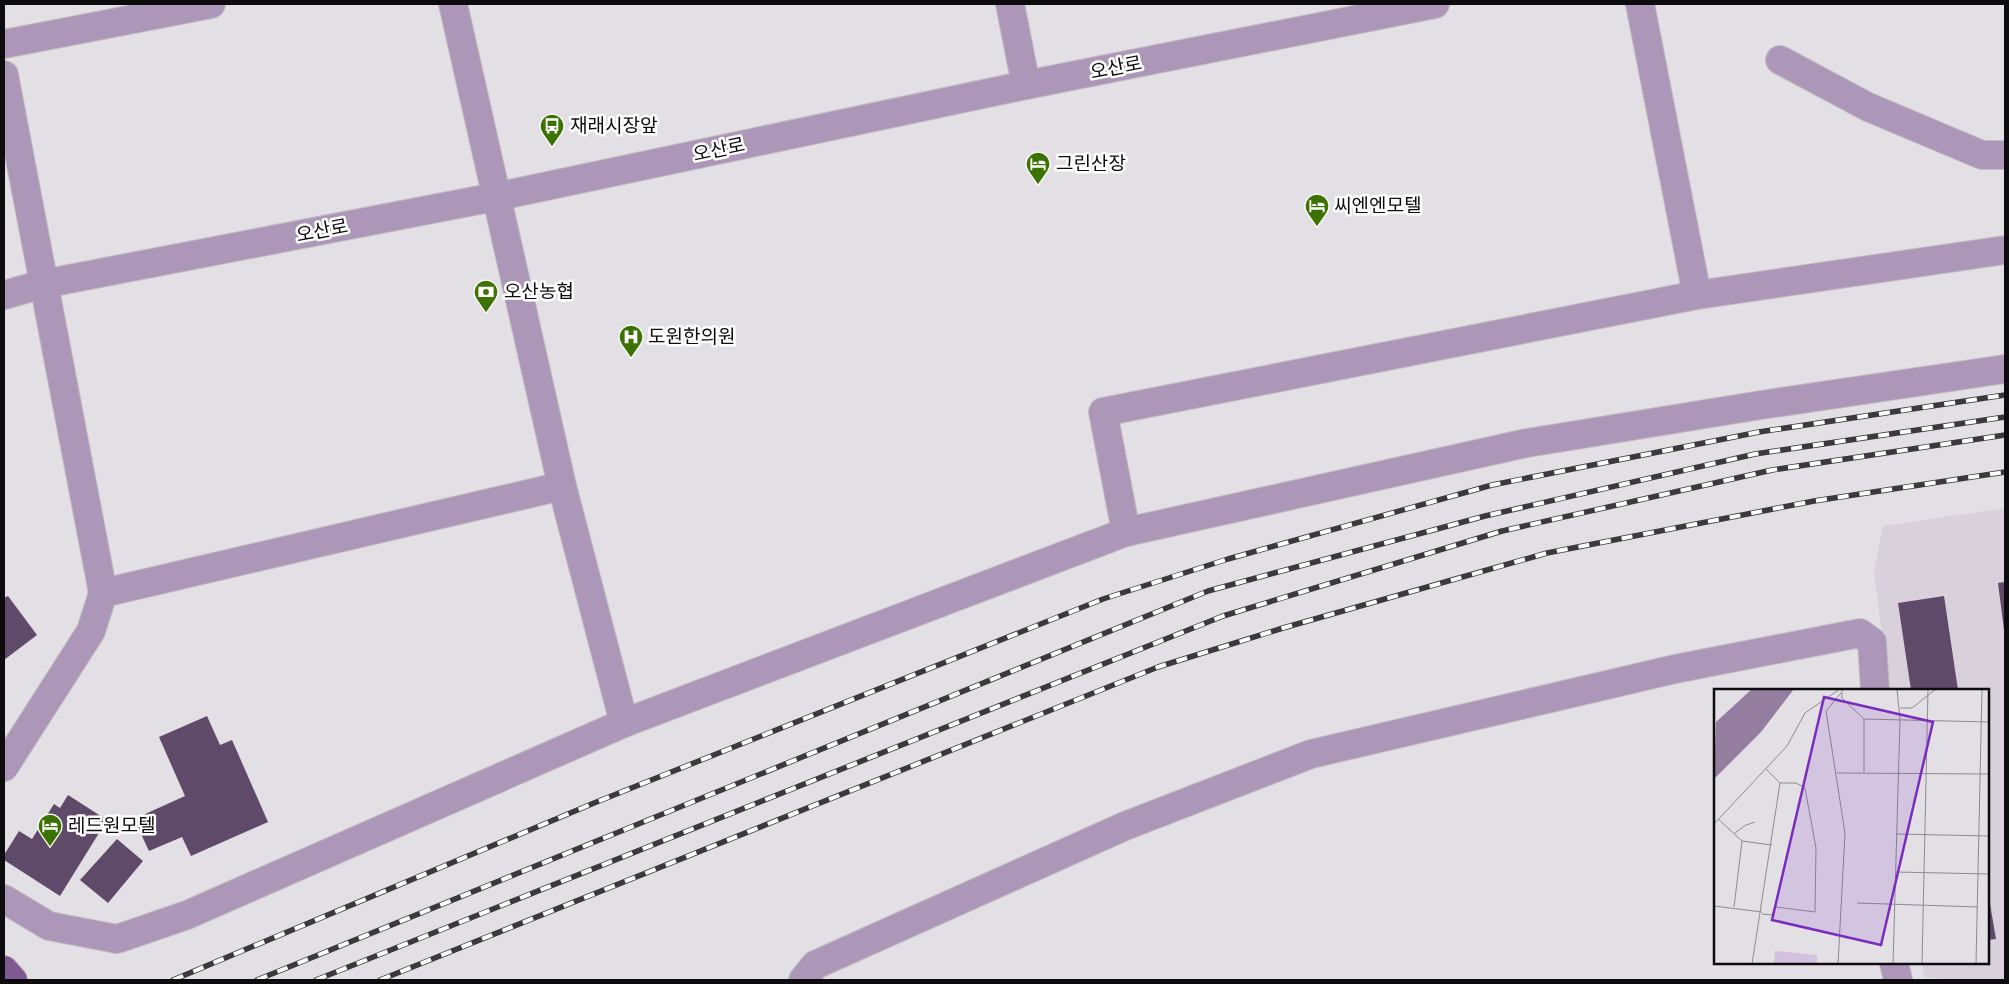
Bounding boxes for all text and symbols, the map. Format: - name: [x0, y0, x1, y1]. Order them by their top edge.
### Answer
- street label: 오산로: [1088, 52, 1144, 84]
- bus stop icon: 재래시장앞: [539, 113, 565, 147]
- place label: 재래시장앞: [570, 115, 658, 137]
- street label: 오산로: [691, 134, 747, 166]
- hotel icon: 그린산장: [1025, 151, 1051, 185]
- place label: 그린산장: [1056, 153, 1126, 175]
- hotel icon: 씨엔엔모텔: [1304, 193, 1330, 227]
- place label: 씨엔엔모텔: [1334, 195, 1421, 217]
- street label: 오산로: [294, 215, 350, 247]
- bank icon: 오산농협: [473, 279, 499, 313]
- place label: 오산농협: [504, 281, 574, 303]
- hospital icon: 도원한의원: [618, 324, 644, 358]
- place label: 도원한의원: [648, 326, 735, 348]
- inset map: [1714, 689, 1989, 964]
- hotel icon: 레드원모텔: [37, 813, 63, 847]
- place label: 레드원모텔: [68, 815, 155, 837]

